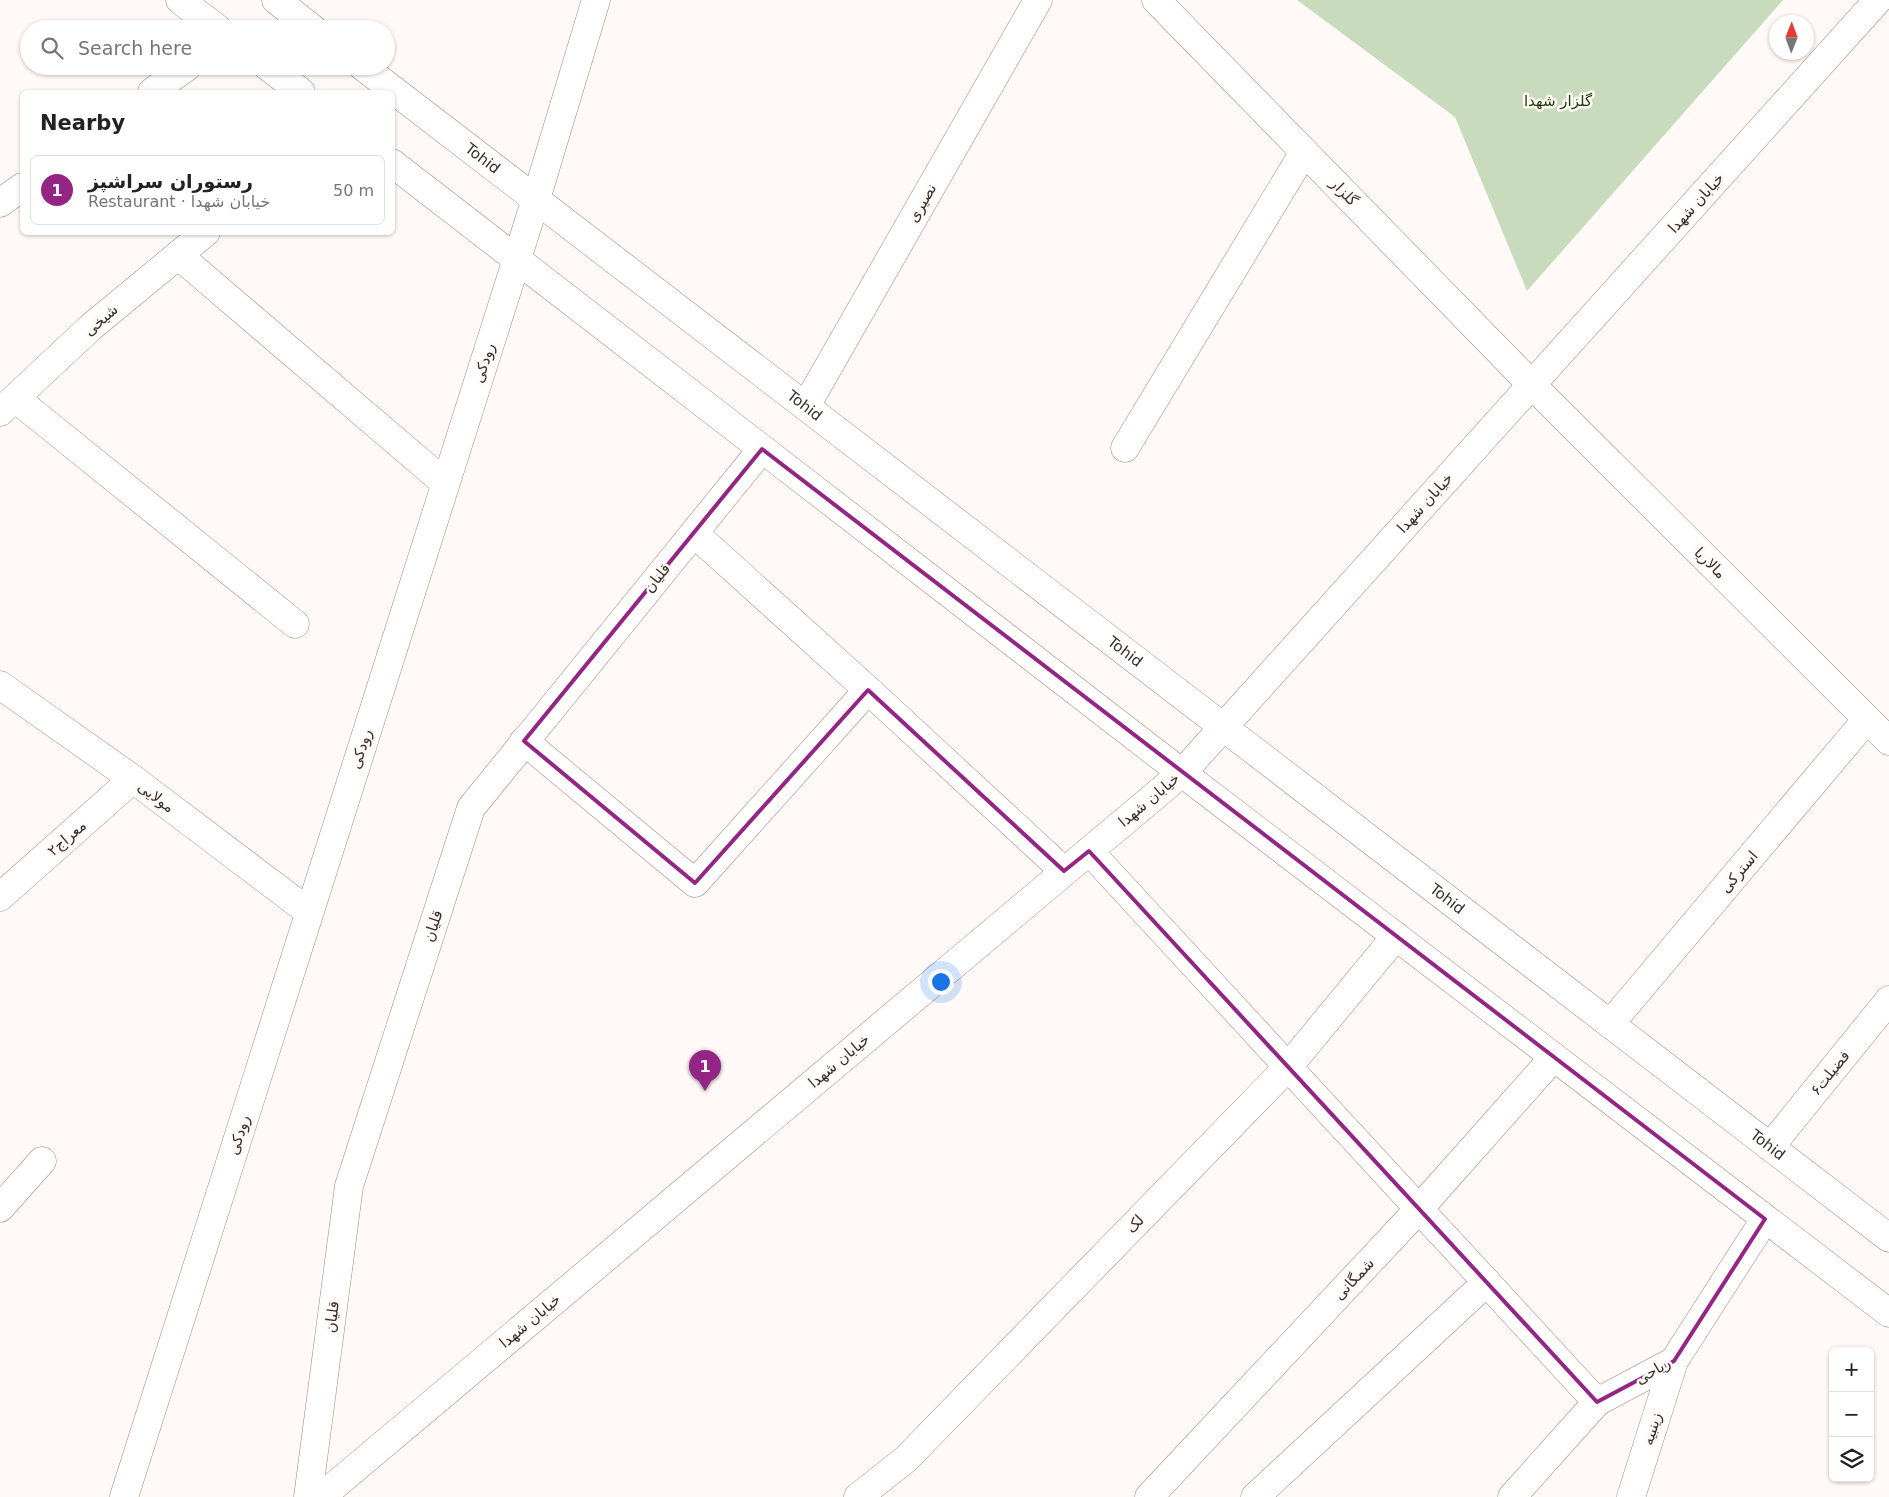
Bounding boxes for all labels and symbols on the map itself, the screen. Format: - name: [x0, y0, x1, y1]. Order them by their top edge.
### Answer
- north arrow: [1769, 15, 1814, 60]
- park label: گلزار شهدا: [1524, 92, 1593, 110]
- street label: Tohid: [461, 139, 504, 178]
- street label: خیابان شهدا: [1664, 169, 1728, 237]
- street label: گلزار: [1326, 174, 1362, 210]
- street label: نصیری: [904, 180, 940, 226]
- street label: شیخی: [80, 300, 122, 340]
- street label: رودکی: [469, 341, 499, 385]
- street label: Tohid: [783, 386, 826, 425]
- street label: خیابان شهدا: [1393, 469, 1457, 537]
- street label: مالاریا: [1690, 543, 1730, 583]
- street label: قلیان: [640, 560, 674, 596]
- street label: Tohid: [1103, 632, 1146, 671]
- street label: رودکی: [346, 727, 376, 771]
- street label: خیابان شهدا: [1115, 769, 1183, 831]
- street label: مولایی: [134, 777, 178, 817]
- street label: معراج۲: [44, 816, 91, 860]
- street label: استرکی: [1716, 847, 1762, 897]
- street label: Tohid: [1425, 879, 1468, 918]
- street label: قلیان: [419, 908, 447, 944]
- your location: [928, 969, 954, 995]
- street label: خیابان شهدا: [805, 1030, 873, 1092]
- street label: فضیلت۶: [1806, 1047, 1854, 1099]
- pin: 1: [689, 1050, 721, 1091]
- street label: رودکی: [224, 1113, 254, 1157]
- street label: Tohid: [1746, 1125, 1789, 1164]
- street label: لک: [1122, 1211, 1148, 1237]
- street label: شمگانی: [1330, 1254, 1378, 1304]
- street label: خیابان شهدا: [496, 1290, 564, 1352]
- street label: قلیان: [321, 1300, 343, 1334]
- street label: ریاحی: [1632, 1354, 1674, 1388]
- street label: زینبیه: [1639, 1411, 1665, 1447]

